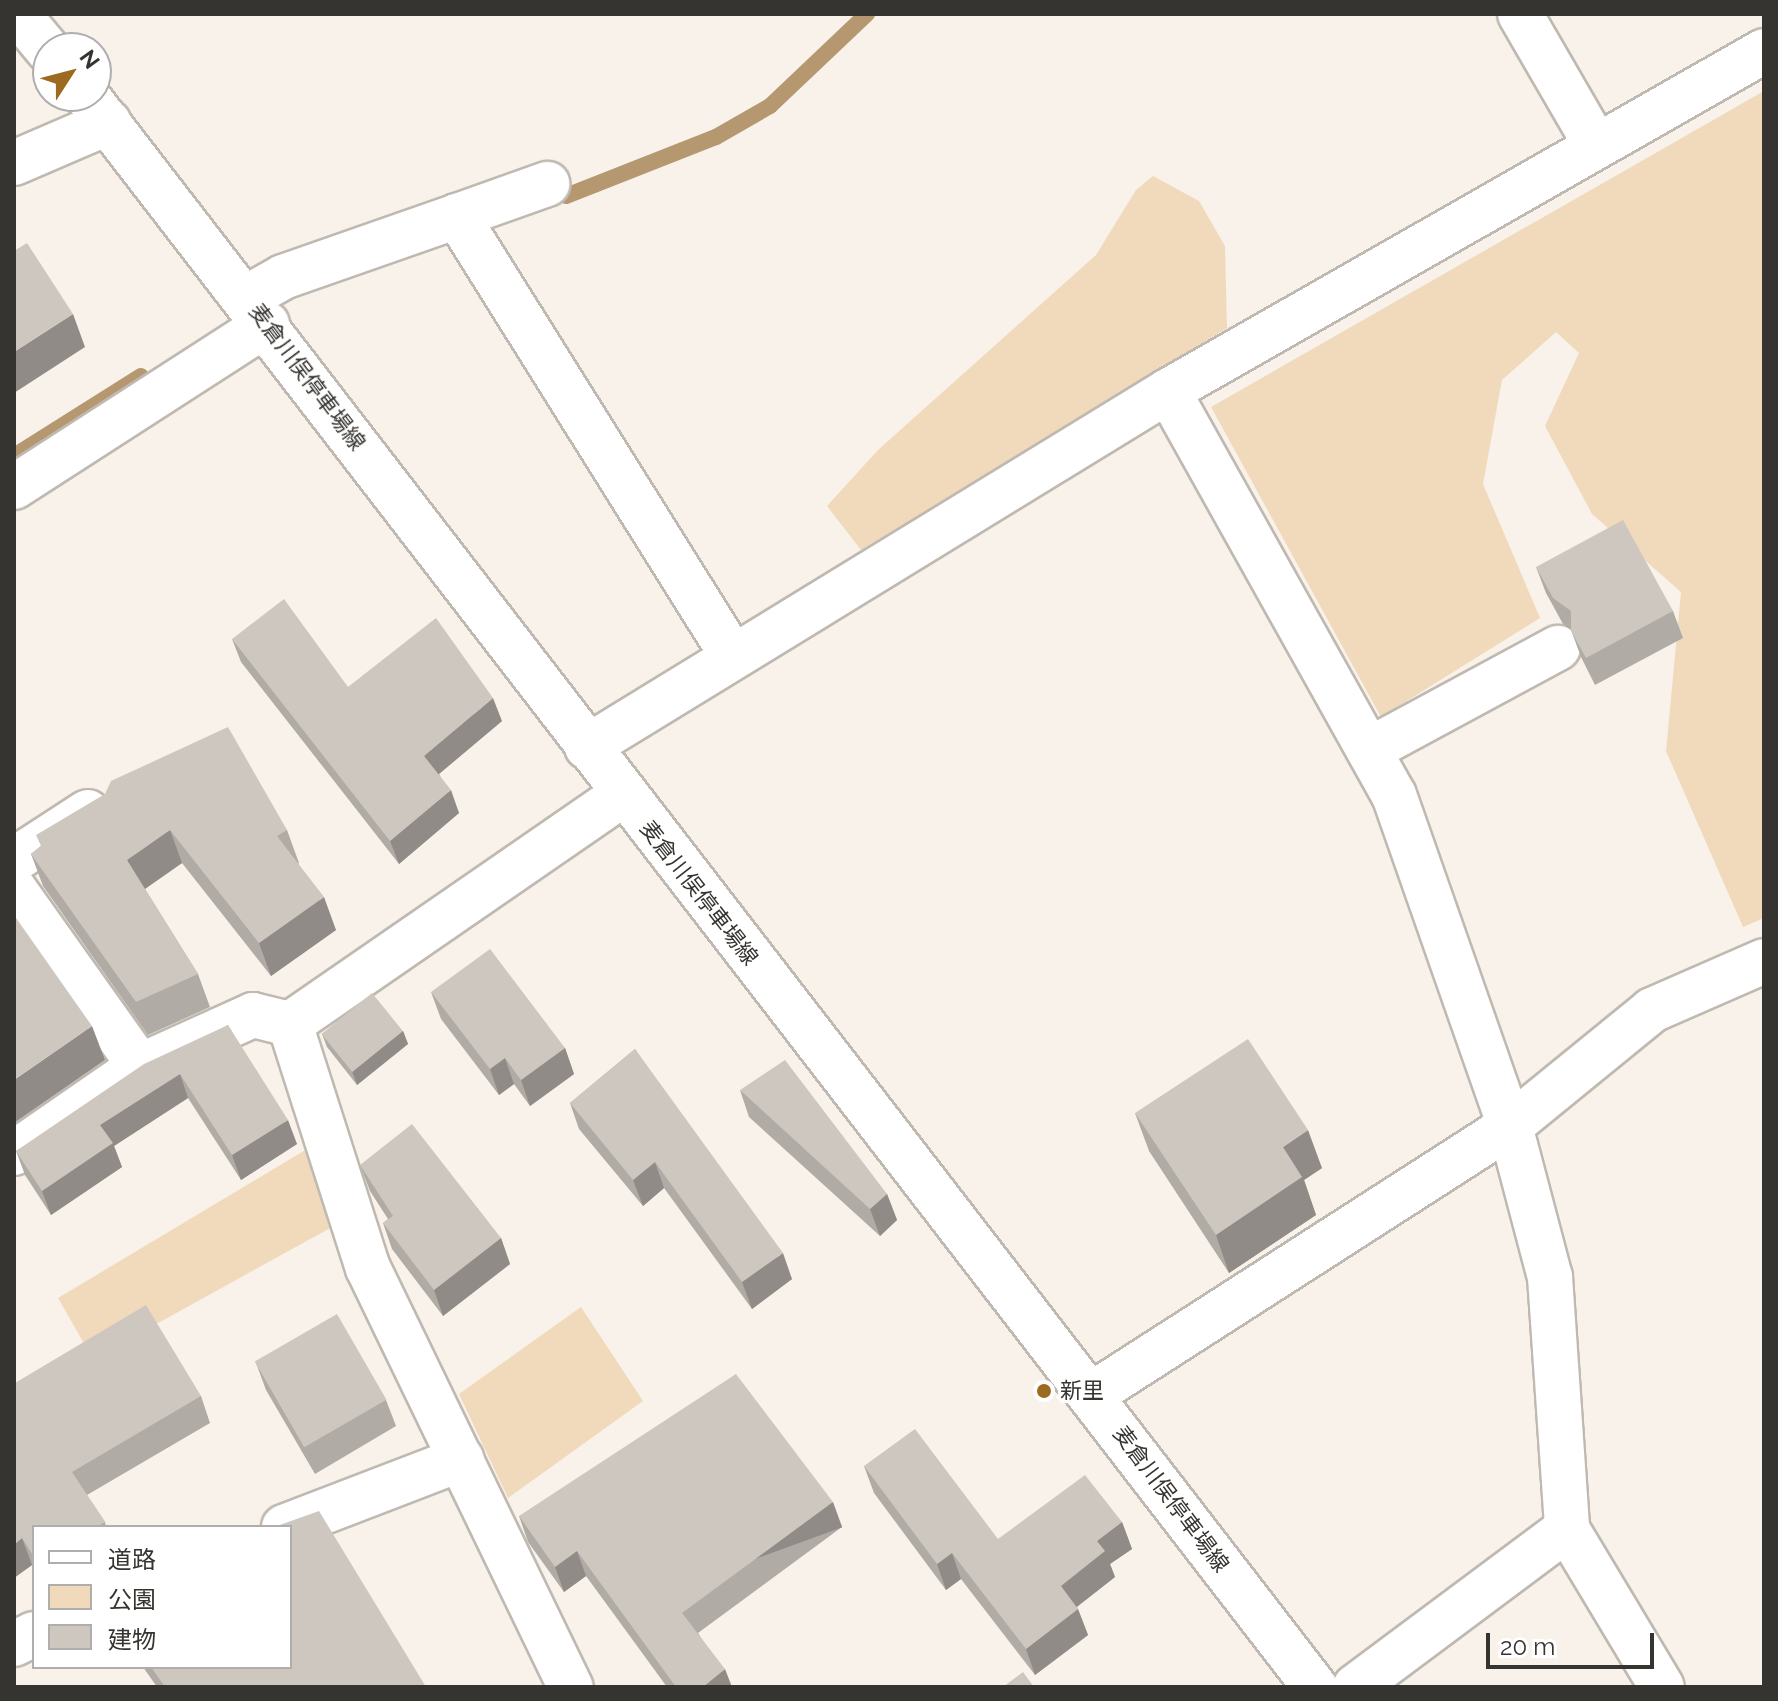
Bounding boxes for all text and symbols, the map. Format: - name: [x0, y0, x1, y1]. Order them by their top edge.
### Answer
- north arrow: [32, 32, 112, 112]
- text: N: [74, 45, 105, 73]
- street label: 麦倉川俣停車場線: [243, 299, 371, 455]
- street label: 麦倉川俣停車場線: [634, 816, 764, 970]
- place label: 新里: [1060, 1378, 1104, 1404]
- marker: 新里: [1035, 1382, 1053, 1400]
- street label: 麦倉川俣停車場線: [1107, 1421, 1235, 1577]
- legend: [32, 1525, 292, 1669]
- text: 道路: [108, 1545, 156, 1574]
- text: 公園: [108, 1585, 156, 1614]
- scale bar: [1490, 1617, 1658, 1667]
- text: 建物: [108, 1625, 156, 1654]
- text: 20 m: [1500, 1632, 1555, 1661]

